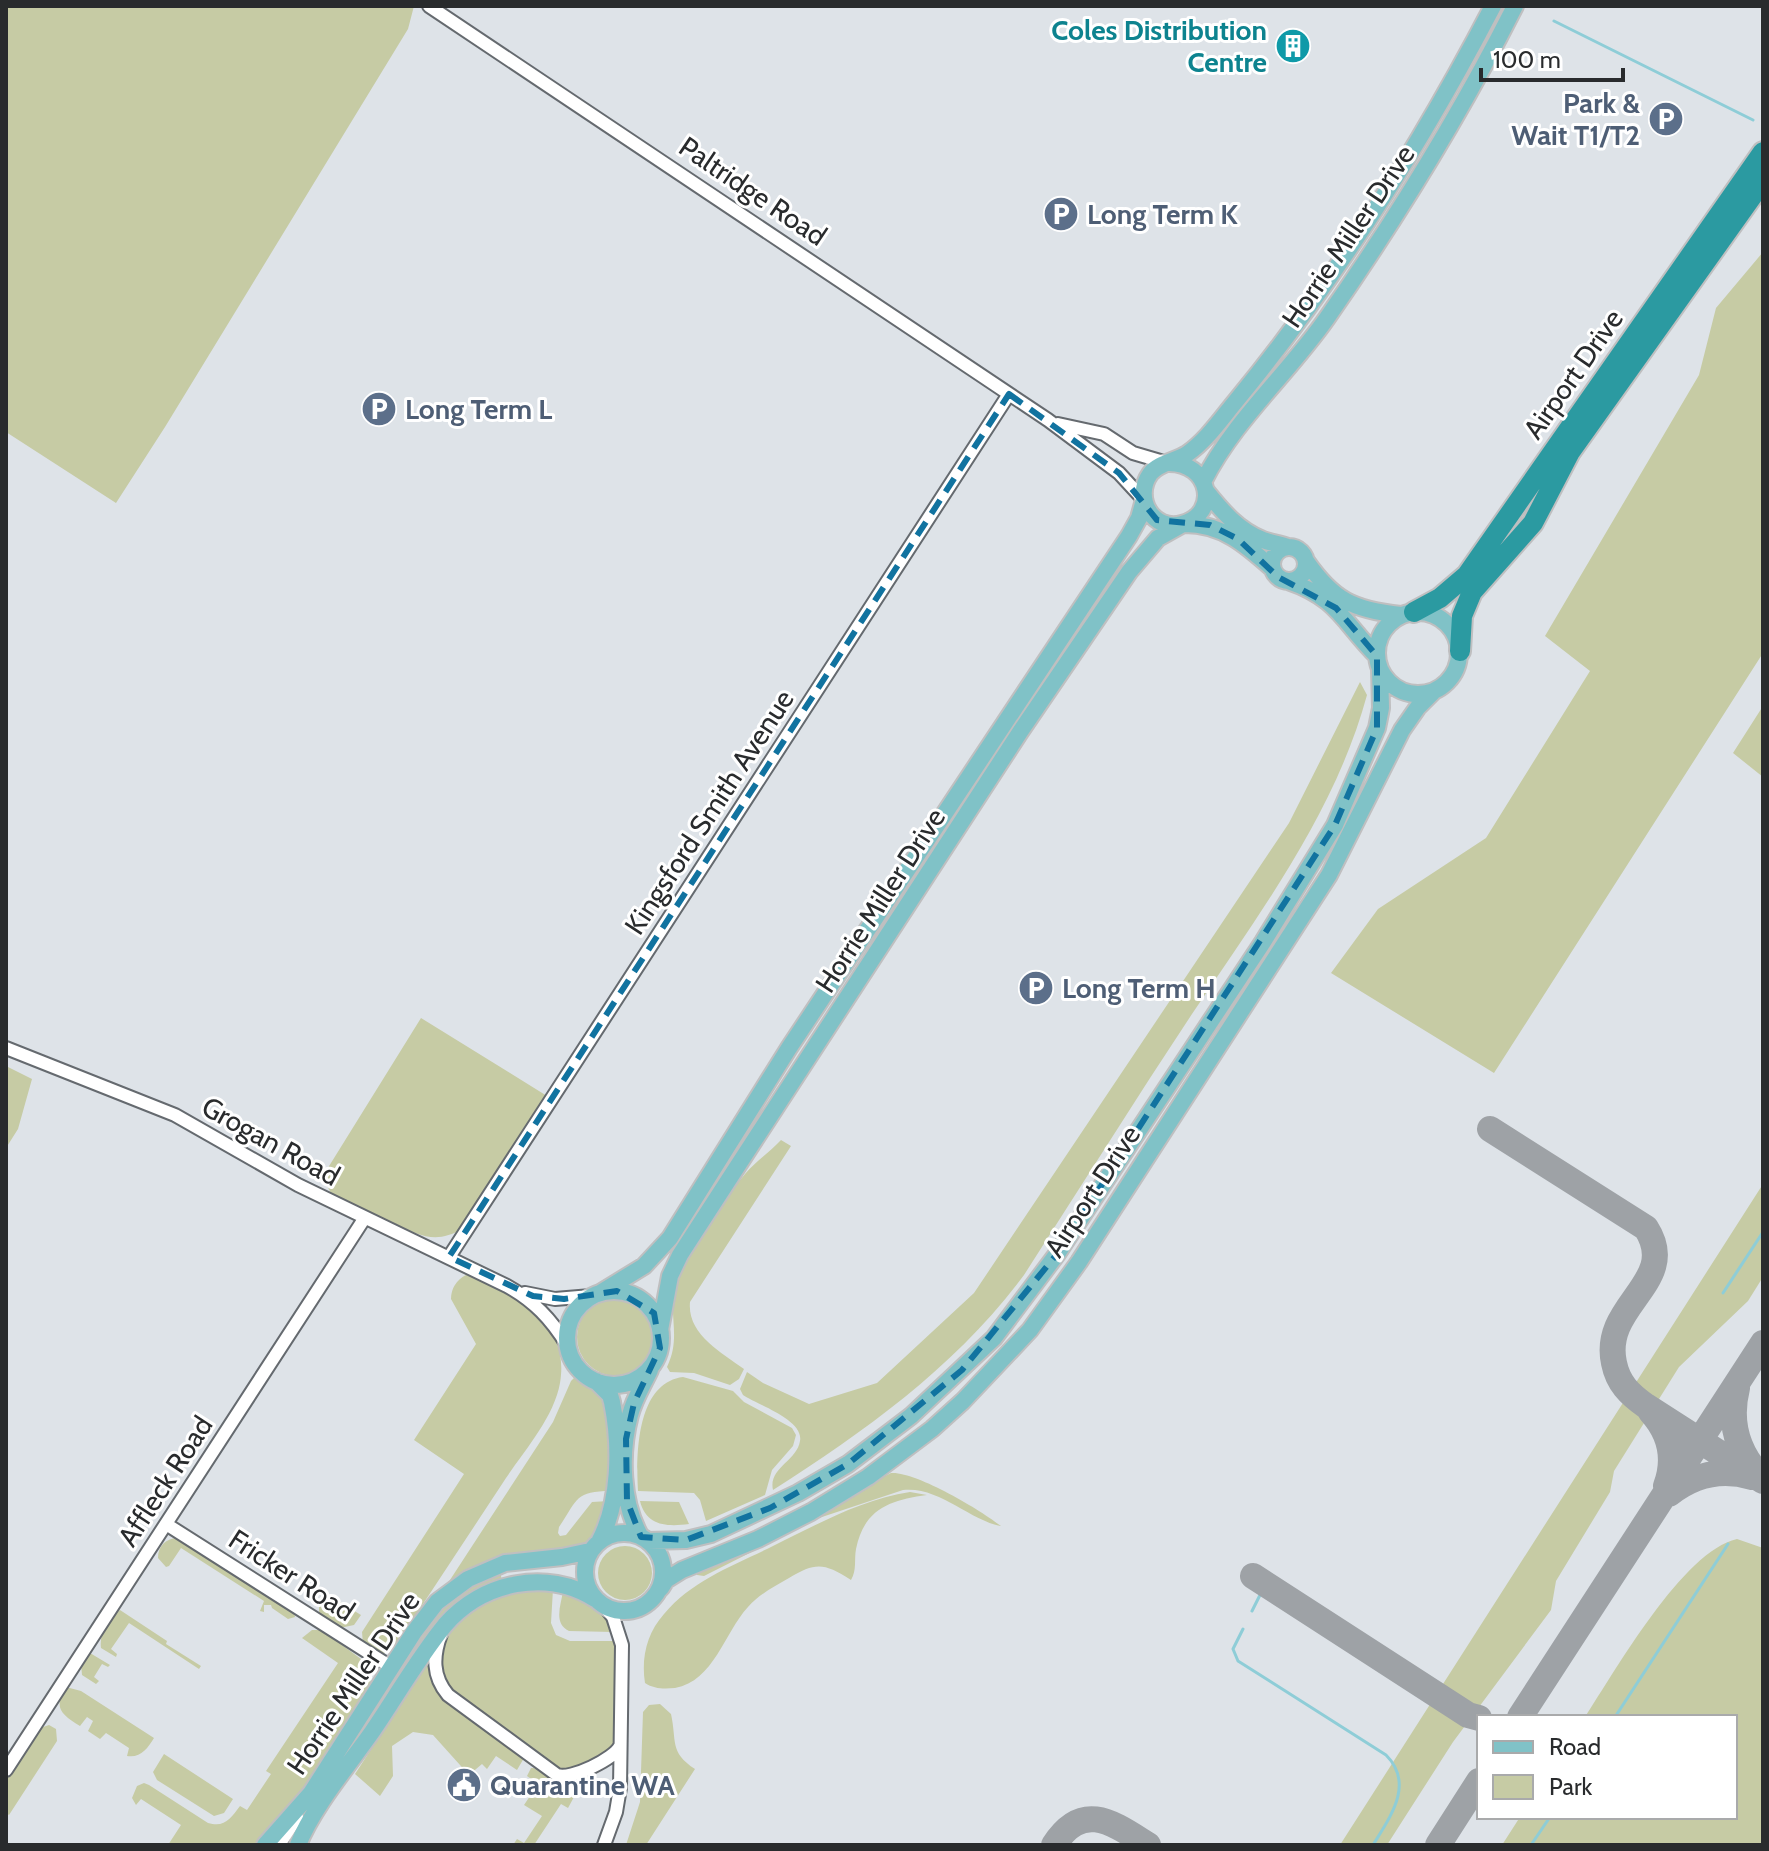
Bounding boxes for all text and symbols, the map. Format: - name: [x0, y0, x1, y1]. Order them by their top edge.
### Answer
- place label: Coles Distribution Centre: [1051, 13, 1267, 79]
- building icon: Coles Distribution Centre: [1274, 27, 1312, 65]
- scale bar: [1481, 32, 1623, 82]
- text: 100 m: [1493, 45, 1561, 74]
- place label: Park & Wait T1/T2: [1511, 86, 1640, 152]
- parking icon: Park & Wait T1/T2: [1647, 100, 1685, 138]
- street label: Paltridge Road: [673, 129, 833, 253]
- street label: Horrie Miller Drive: [1274, 138, 1422, 334]
- parking icon: Long Term K: [1042, 195, 1080, 233]
- place label: Long Term K: [1087, 197, 1238, 231]
- street label: Airport Drive: [1516, 303, 1630, 445]
- parking icon: Long Term L: [360, 390, 398, 428]
- place label: Long Term L: [405, 392, 552, 426]
- street label: Kingsford Smith Avenue: [617, 683, 801, 941]
- street label: Horrie Miller Drive: [808, 802, 952, 998]
- parking icon: Long Term H: [1017, 969, 1055, 1007]
- place label: Long Term H: [1062, 971, 1216, 1005]
- street label: Grogan Road: [196, 1089, 346, 1193]
- street label: Airport Drive: [1037, 1119, 1147, 1263]
- street label: Affleck Road: [110, 1409, 220, 1553]
- street label: Fricker Road: [223, 1522, 361, 1628]
- street label: Horrie Miller Drive: [279, 1585, 427, 1781]
- legend: [1477, 1715, 1737, 1819]
- text: Road: [1549, 1732, 1601, 1761]
- public building icon: Quarantine WA: [445, 1766, 483, 1804]
- place label: Quarantine WA: [490, 1768, 675, 1802]
- text: Park: [1549, 1772, 1592, 1801]

